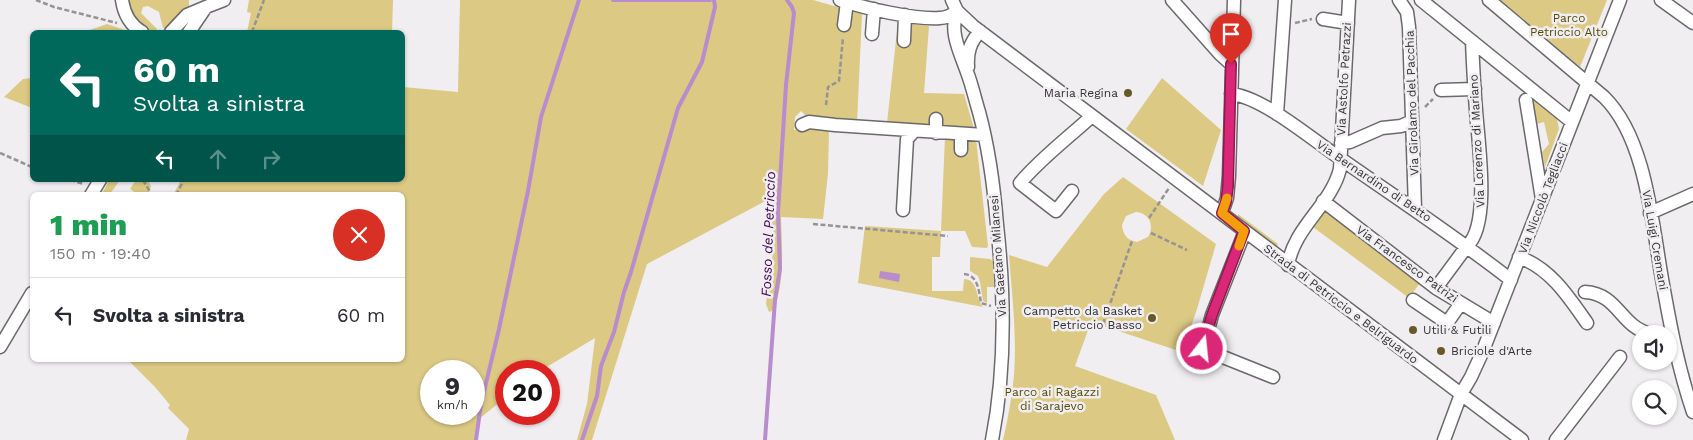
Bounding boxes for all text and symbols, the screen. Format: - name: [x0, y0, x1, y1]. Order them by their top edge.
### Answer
- park label: Parco Petriccio Alto: [1530, 11, 1608, 39]
- pin: [1210, 13, 1252, 64]
- icon: arrive: [1217, 20, 1245, 48]
- street label: Via Astolfo Petrazzi: [1334, 22, 1354, 136]
- street label: Via Girolamo del Pacchia: [1402, 30, 1422, 176]
- text: 60 m: [133, 49, 220, 91]
- icon: left: [50, 50, 115, 115]
- street label: Via Lorenzo di Mariano: [1467, 74, 1487, 208]
- place label: Maria Regina: [1044, 86, 1118, 100]
- marker: Maria Regina: [1122, 87, 1134, 99]
- text: Svolta a sinistra: [133, 91, 305, 116]
- street label: Via Bernardino di Betto: [1314, 137, 1434, 225]
- street label: Via Niccolò Tegliacci: [1515, 140, 1571, 256]
- icon: left: [151, 145, 179, 173]
- icon: ahead: [204, 145, 232, 173]
- icon: right: [257, 145, 285, 173]
- water label: Fosso del Petriccio: [758, 171, 778, 297]
- street label: Via Luigi Cremani: [1639, 189, 1671, 291]
- street label: Via Gaetano Milanesi: [987, 195, 1009, 317]
- text: 1 min: [50, 207, 127, 242]
- button: close: [333, 209, 385, 261]
- street label: Via Francesco Patrizi: [1354, 223, 1460, 305]
- street label: Strada di Petriccio e Belriguardo: [1261, 241, 1421, 367]
- text: 150 m · 19:40: [50, 244, 151, 263]
- icon: left: [50, 301, 78, 329]
- text: Svolta a sinistra: [93, 304, 244, 327]
- text: 60 m: [337, 304, 385, 327]
- place label: Campetto da Basket Petriccio Basso: [1023, 304, 1142, 332]
- marker: Campetto da Basket Petriccio Basso: [1146, 312, 1158, 324]
- position arrow: [1175, 322, 1227, 374]
- place label: Utili & Futili: [1423, 323, 1492, 337]
- marker: Utili & Futili: [1407, 324, 1419, 336]
- map controls: [1632, 325, 1677, 425]
- button: sound: [1632, 325, 1677, 370]
- place label: Briciole d'Arte: [1451, 344, 1532, 358]
- marker: Briciole d'Arte: [1435, 345, 1447, 357]
- speed limit sign: 20: [495, 360, 560, 425]
- text: 9: [445, 372, 460, 401]
- button: search: [1632, 380, 1677, 425]
- park label: Parco ai Ragazzi di Sarajevo: [1005, 385, 1099, 413]
- text: km/h: [437, 398, 468, 412]

